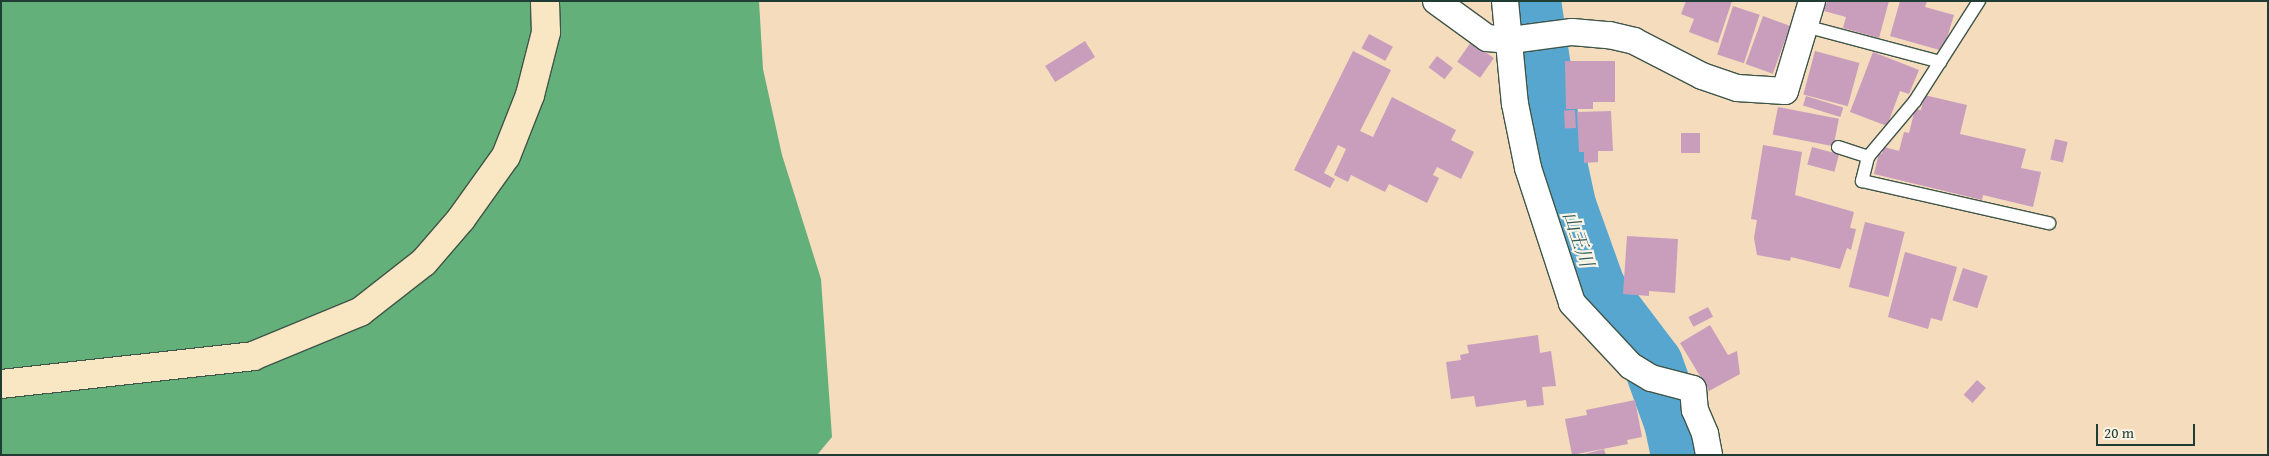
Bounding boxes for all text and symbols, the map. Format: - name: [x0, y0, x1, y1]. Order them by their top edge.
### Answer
- water label: 山王川: [1558, 208, 1598, 270]
- scale bar: [2099, 414, 2198, 446]
- text: 20 m: [2104, 422, 2134, 443]

